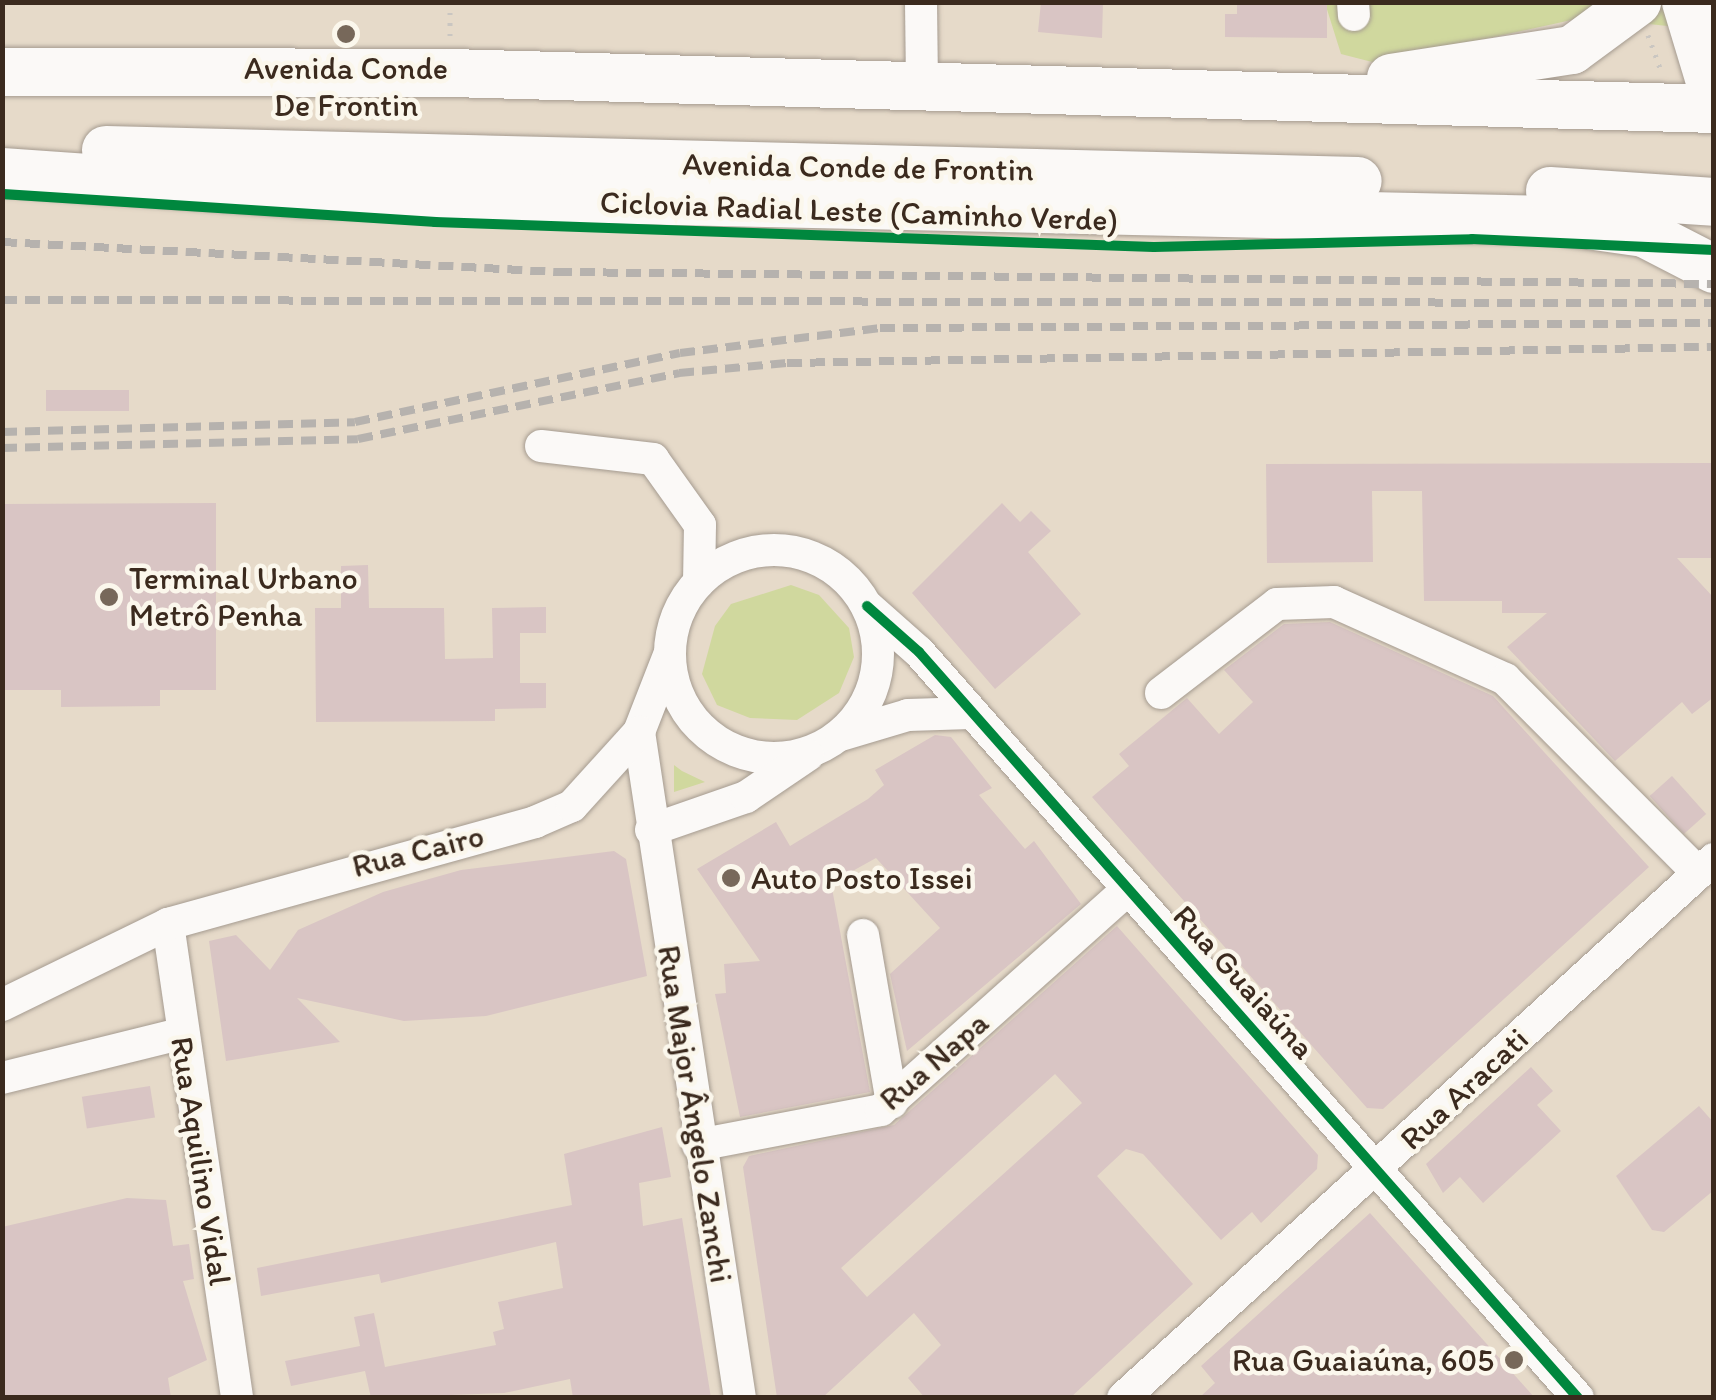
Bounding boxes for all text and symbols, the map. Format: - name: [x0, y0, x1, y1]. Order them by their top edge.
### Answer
- marker: Avenida Conde De Frontin: [335, 23, 357, 45]
- place label: Avenida Conde De Frontin: [244, 50, 448, 125]
- street label: Avenida Conde de Frontin: [682, 145, 1034, 189]
- street label: Ciclovia Radial Leste (Caminho Verde): [599, 183, 1119, 239]
- place label: Terminal Urbano Metrô Penha: [129, 560, 358, 635]
- marker: Terminal Urbano Metrô Penha: [98, 586, 120, 608]
- street label: Rua Cairo: [348, 816, 488, 886]
- place label: Auto Posto Issei: [751, 859, 972, 897]
- marker: Auto Posto Issei: [720, 867, 742, 889]
- street label: Rua Guaiaúna: [1166, 898, 1322, 1066]
- street label: Rua Major Ângelo Zanchi: [649, 943, 741, 1285]
- street label: Rua Napa: [872, 1004, 996, 1118]
- street label: Rua Aracati: [1392, 1020, 1536, 1158]
- street label: Rua Aquilino Vidal: [162, 1034, 240, 1288]
- place label: Rua Guaiaúna, 605: [1234, 1341, 1494, 1379]
- marker: Rua Guaiaúna, 605: [1503, 1349, 1525, 1371]

